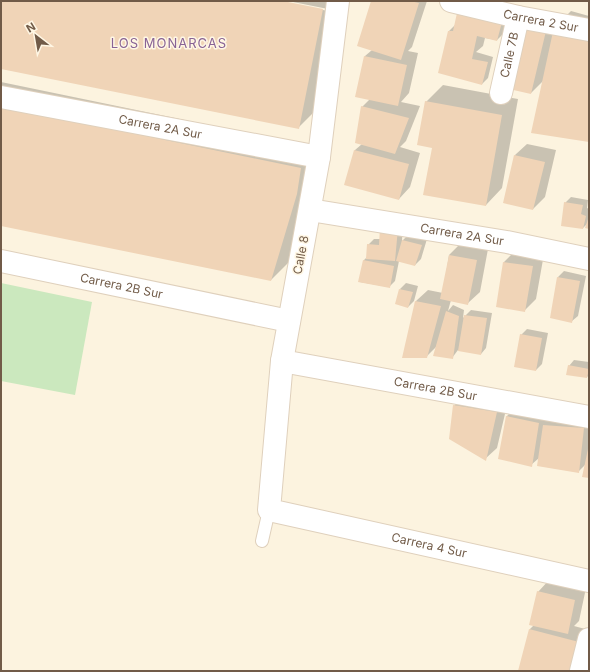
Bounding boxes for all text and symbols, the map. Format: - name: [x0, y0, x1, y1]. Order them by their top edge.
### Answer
- street label: Carrera 2 Sur: [502, 6, 580, 35]
- north arrow: [16, 16, 56, 56]
- text: N: [24, 19, 38, 36]
- street label: Calle 7B: [497, 30, 521, 79]
- district label: LOS MONARCAS: [111, 35, 227, 51]
- street label: Carrera 2A Sur: [117, 111, 204, 142]
- street label: Carrera 2A Sur: [419, 220, 505, 248]
- street label: Calle 8: [289, 234, 312, 276]
- street label: Carrera 2B Sur: [79, 270, 165, 302]
- street label: Carrera 2B Sur: [393, 374, 479, 404]
- street label: Carrera 4 Sur: [390, 529, 469, 561]

